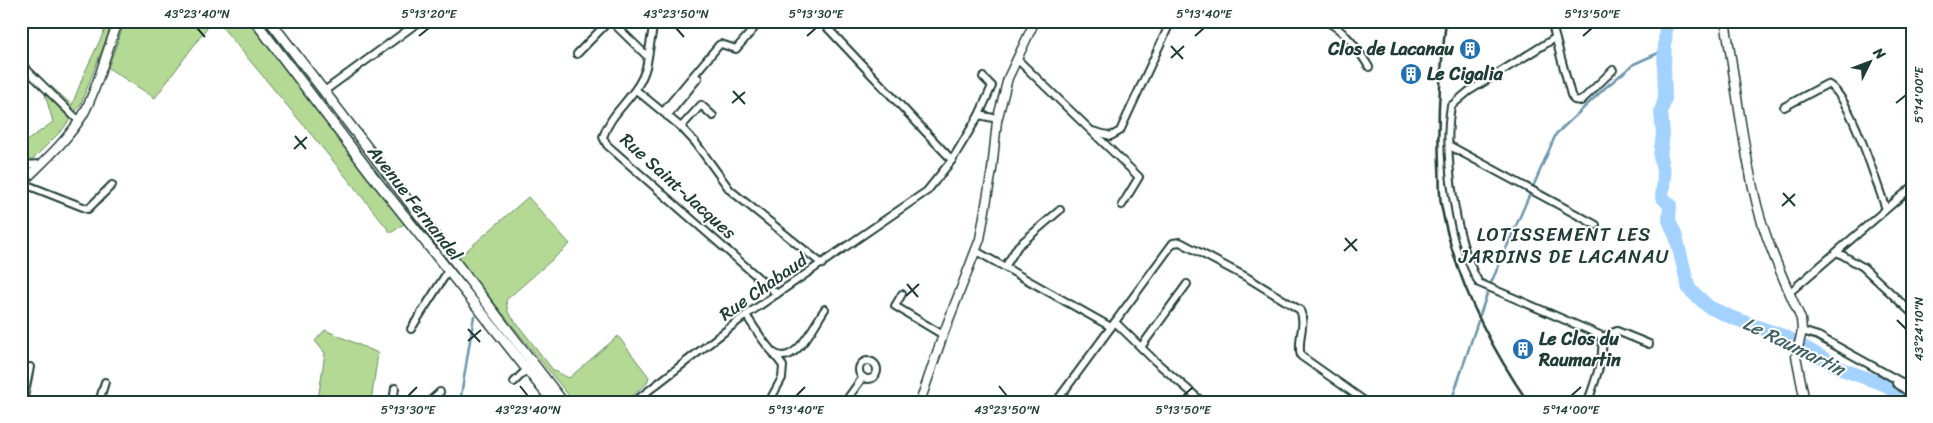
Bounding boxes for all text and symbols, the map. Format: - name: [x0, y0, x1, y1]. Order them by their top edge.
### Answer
- text: 43°23'40"N: [164, 3, 230, 25]
- text: 5°13'20"E: [402, 3, 458, 25]
- text: 43°23'50"N: [643, 3, 709, 25]
- text: 5°13'30"E: [789, 3, 845, 25]
- text: 5°13'40"E: [1176, 3, 1233, 25]
- text: 5°13'50"E: [1564, 3, 1621, 25]
- place label: Clos de Lacanau: [1327, 33, 1454, 65]
- building icon: Clos de Lacanau: [1458, 37, 1482, 61]
- north arrow: [1846, 38, 1896, 88]
- text: N: [1866, 41, 1892, 66]
- place label: Le Cigalia: [1427, 58, 1504, 90]
- building icon: Le Cigalia: [1399, 62, 1423, 86]
- text: 5°14'00"E: [1908, 65, 1930, 123]
- street label: Rue Saint-Jacques: [612, 125, 744, 248]
- street label: Avenue Fernandel: [359, 137, 471, 269]
- district label: LOTISSEMENT LES JARDINS DE LACANAU: [1458, 218, 1669, 273]
- street label: Rue Chabaud: [712, 244, 815, 329]
- text: 43°24'10"N: [1908, 296, 1930, 361]
- water label: Le Raumartin: [1737, 307, 1852, 386]
- place label: Le Clos du Raumartin: [1538, 323, 1621, 376]
- building icon: Le Clos du Raumartin: [1511, 337, 1535, 361]
- text: 5°13'30"E: [381, 399, 437, 421]
- text: 43°23'40"N: [495, 399, 561, 421]
- text: 5°13'40"E: [768, 399, 825, 421]
- text: 43°23'50"N: [974, 399, 1040, 421]
- text: 5°13'50"E: [1155, 399, 1212, 421]
- text: 5°14'00"E: [1543, 399, 1601, 421]

